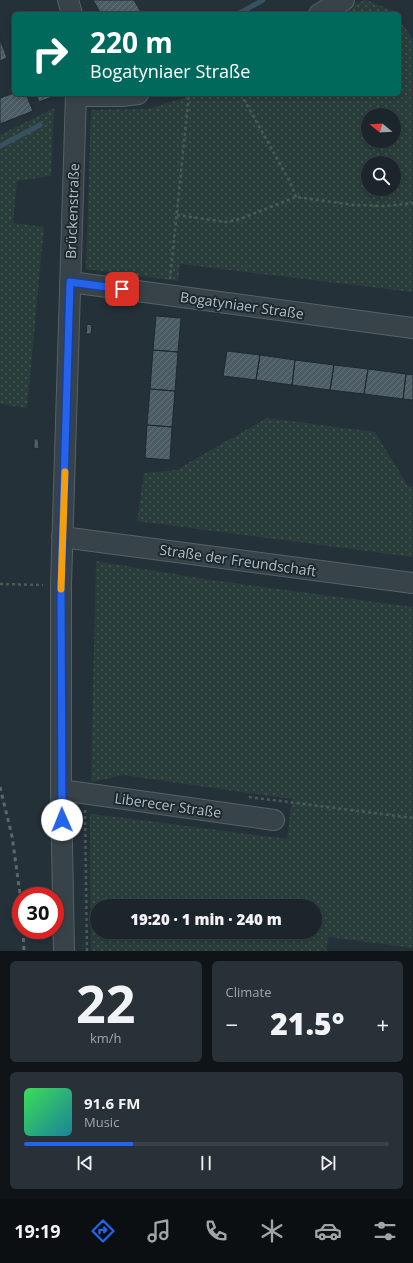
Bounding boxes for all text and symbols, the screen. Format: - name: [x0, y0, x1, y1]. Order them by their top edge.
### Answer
- text: 220 m: [90, 23, 173, 61]
- icon: right: [24, 28, 76, 80]
- text: Bogatyniaer Straße: [90, 59, 250, 83]
- north arrow: [361, 108, 401, 148]
- map controls: [361, 108, 401, 196]
- button: search: [361, 156, 401, 196]
- street label: Brückenstraße: [61, 163, 83, 259]
- pin: [105, 272, 139, 306]
- icon: arrive: [111, 278, 133, 300]
- street label: Bogatyniaer Straße: [179, 287, 305, 323]
- street label: Straße der Freundschaft: [158, 540, 318, 580]
- street label: Liberecer Straße: [113, 788, 223, 822]
- position arrow: [41, 799, 83, 841]
- speed limit sign: 30: [12, 887, 64, 939]
- text: 19:20 · 1 min · 240 m: [130, 909, 282, 929]
- text: 22: [76, 967, 135, 1038]
- text: Climate: [226, 983, 271, 1001]
- text: 21.5°: [270, 1003, 344, 1044]
- text: −: [226, 1009, 238, 1039]
- text: +: [376, 1009, 389, 1039]
- text: km/h: [90, 1029, 122, 1047]
- text: 91.6 FM: [84, 1093, 140, 1113]
- text: Music: [84, 1113, 119, 1131]
- icon: previous: [74, 1152, 96, 1174]
- icon: pause: [195, 1152, 217, 1174]
- icon: next: [317, 1152, 339, 1174]
- icon: directions: [89, 1217, 117, 1245]
- icon: music: [145, 1217, 173, 1245]
- icon: phone: [202, 1217, 230, 1245]
- icon: climate: [258, 1217, 286, 1245]
- icon: car: [314, 1217, 342, 1245]
- icon: filters: [371, 1217, 399, 1245]
- text: 19:19: [14, 1219, 61, 1243]

